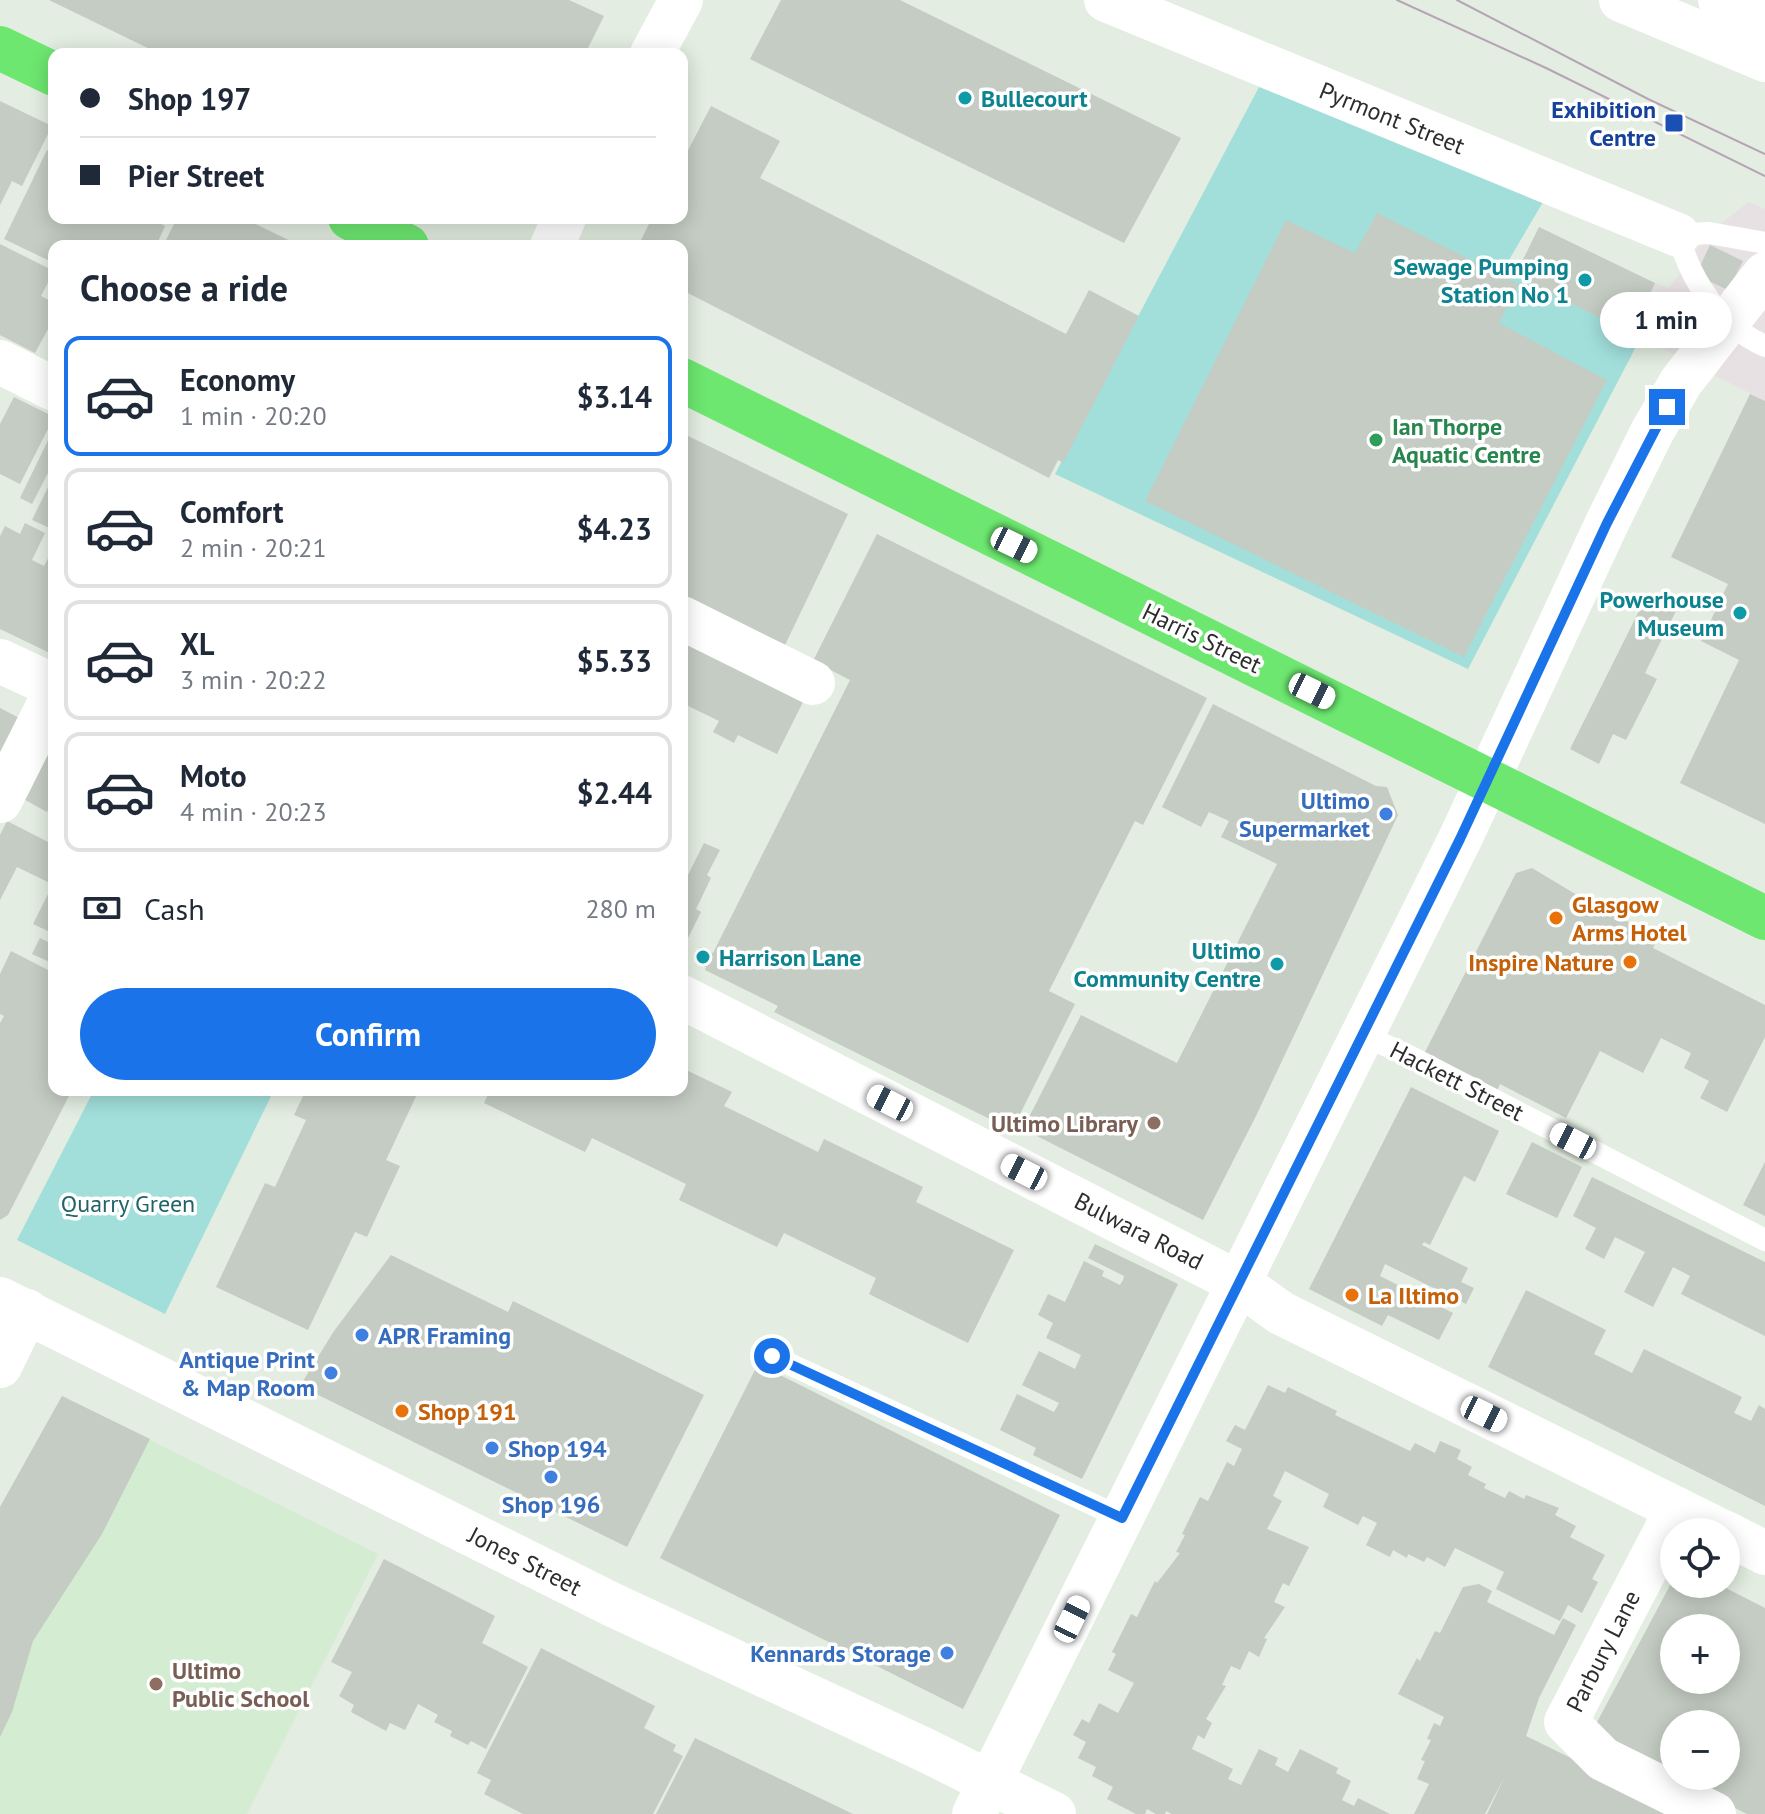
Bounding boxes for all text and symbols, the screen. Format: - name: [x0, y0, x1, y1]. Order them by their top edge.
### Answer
- street label: Pyrmont Street: [1315, 75, 1469, 161]
- text: Shop 197: [128, 79, 251, 118]
- place label: Bullecourt: [981, 83, 1088, 114]
- marker: Bullecourt: [956, 89, 974, 107]
- place label: Exhibition Centre: [1551, 94, 1656, 153]
- marker: Exhibition Centre: [1663, 112, 1685, 134]
- text: Pier Street: [128, 156, 264, 195]
- place label: Sewage Pumping Station No 1: [1393, 251, 1569, 310]
- text: Choose a ride: [80, 264, 288, 311]
- marker: Sewage Pumping Station No 1: [1576, 271, 1594, 289]
- callout: 1 min: [1601, 291, 1733, 347]
- text: 1 min: [1634, 303, 1698, 336]
- icon: car: [84, 360, 156, 432]
- text: Economy: [180, 360, 295, 399]
- text: $3.14: [577, 377, 652, 416]
- route end: [1649, 389, 1685, 425]
- text: 1 min · 20:20: [180, 399, 327, 432]
- place label: Ian Thorpe Aquatic Centre: [1392, 411, 1541, 470]
- marker: Ian Thorpe Aquatic Centre: [1367, 431, 1385, 449]
- icon: car: [84, 492, 156, 564]
- text: Comfort: [180, 492, 283, 531]
- text: $4.23: [577, 509, 652, 548]
- car: [987, 524, 1041, 566]
- text: 2 min · 20:21: [180, 531, 327, 564]
- place label: Powerhouse Museum: [1600, 584, 1724, 643]
- street label: Harris Street: [1137, 596, 1267, 680]
- marker: Powerhouse Museum: [1731, 604, 1749, 622]
- icon: car: [84, 624, 156, 696]
- text: XL: [180, 624, 214, 663]
- text: $5.33: [577, 641, 652, 680]
- text: 3 min · 20:22: [180, 663, 327, 696]
- car: [1285, 670, 1339, 712]
- icon: car: [84, 756, 156, 828]
- text: Moto: [180, 756, 247, 795]
- text: $2.44: [577, 773, 652, 812]
- place label: Ultimo Supermarket: [1239, 785, 1371, 844]
- text: 4 min · 20:23: [180, 795, 327, 828]
- marker: Ultimo Supermarket: [1377, 805, 1395, 823]
- icon: cash: [80, 886, 124, 930]
- text: Cash: [144, 889, 205, 928]
- place label: Glasgow Arms Hotel: [1572, 889, 1687, 948]
- text: 280 m: [585, 892, 656, 925]
- marker: Glasgow Arms Hotel: [1547, 909, 1565, 927]
- place label: Ultimo Community Centre: [1073, 935, 1261, 994]
- place label: Harrison Lane: [719, 942, 862, 973]
- place label: Inspire Nature: [1468, 947, 1614, 978]
- marker: Harrison Lane: [694, 948, 712, 966]
- marker: Inspire Nature: [1621, 953, 1639, 971]
- marker: Ultimo Community Centre: [1268, 955, 1286, 973]
- button: Confirm: [80, 988, 656, 1080]
- street label: Hackett Street: [1385, 1034, 1529, 1128]
- car: [863, 1081, 917, 1125]
- place label: Ultimo Library: [991, 1108, 1139, 1139]
- marker: Ultimo Library: [1145, 1114, 1163, 1132]
- car: [1546, 1119, 1600, 1163]
- car: [997, 1150, 1051, 1194]
- street label: Bulwara Road: [1069, 1185, 1209, 1277]
- park label: Quarry Green: [61, 1188, 195, 1219]
- place label: La Iltimo: [1368, 1280, 1459, 1311]
- marker: La Iltimo: [1343, 1286, 1361, 1304]
- place label: APR Framing: [378, 1320, 511, 1351]
- marker: APR Framing: [353, 1326, 371, 1344]
- route start: [754, 1338, 790, 1374]
- place label: Antique Print & Map Room: [179, 1344, 316, 1403]
- marker: Antique Print & Map Room: [322, 1364, 340, 1382]
- car: [1457, 1393, 1511, 1435]
- place label: Shop 191: [418, 1396, 517, 1427]
- marker: Shop 191: [393, 1402, 411, 1420]
- place label: Shop 194: [508, 1433, 607, 1464]
- marker: Shop 194: [483, 1439, 501, 1457]
- marker: Shop 196: [542, 1468, 560, 1486]
- place label: Shop 196: [502, 1489, 600, 1520]
- map controls: [1660, 1518, 1740, 1790]
- button: locate: [1660, 1518, 1740, 1598]
- street label: Jones Street: [462, 1519, 587, 1603]
- street label: Parbury Lane: [1559, 1585, 1647, 1717]
- car: [1051, 1592, 1093, 1646]
- button: +: [1660, 1614, 1740, 1694]
- place label: Kennards Storage: [750, 1638, 931, 1669]
- marker: Kennards Storage: [938, 1644, 956, 1662]
- place label: Ultimo Public School: [172, 1655, 310, 1714]
- marker: Ultimo Public School: [147, 1675, 165, 1693]
- button: −: [1660, 1710, 1740, 1790]

